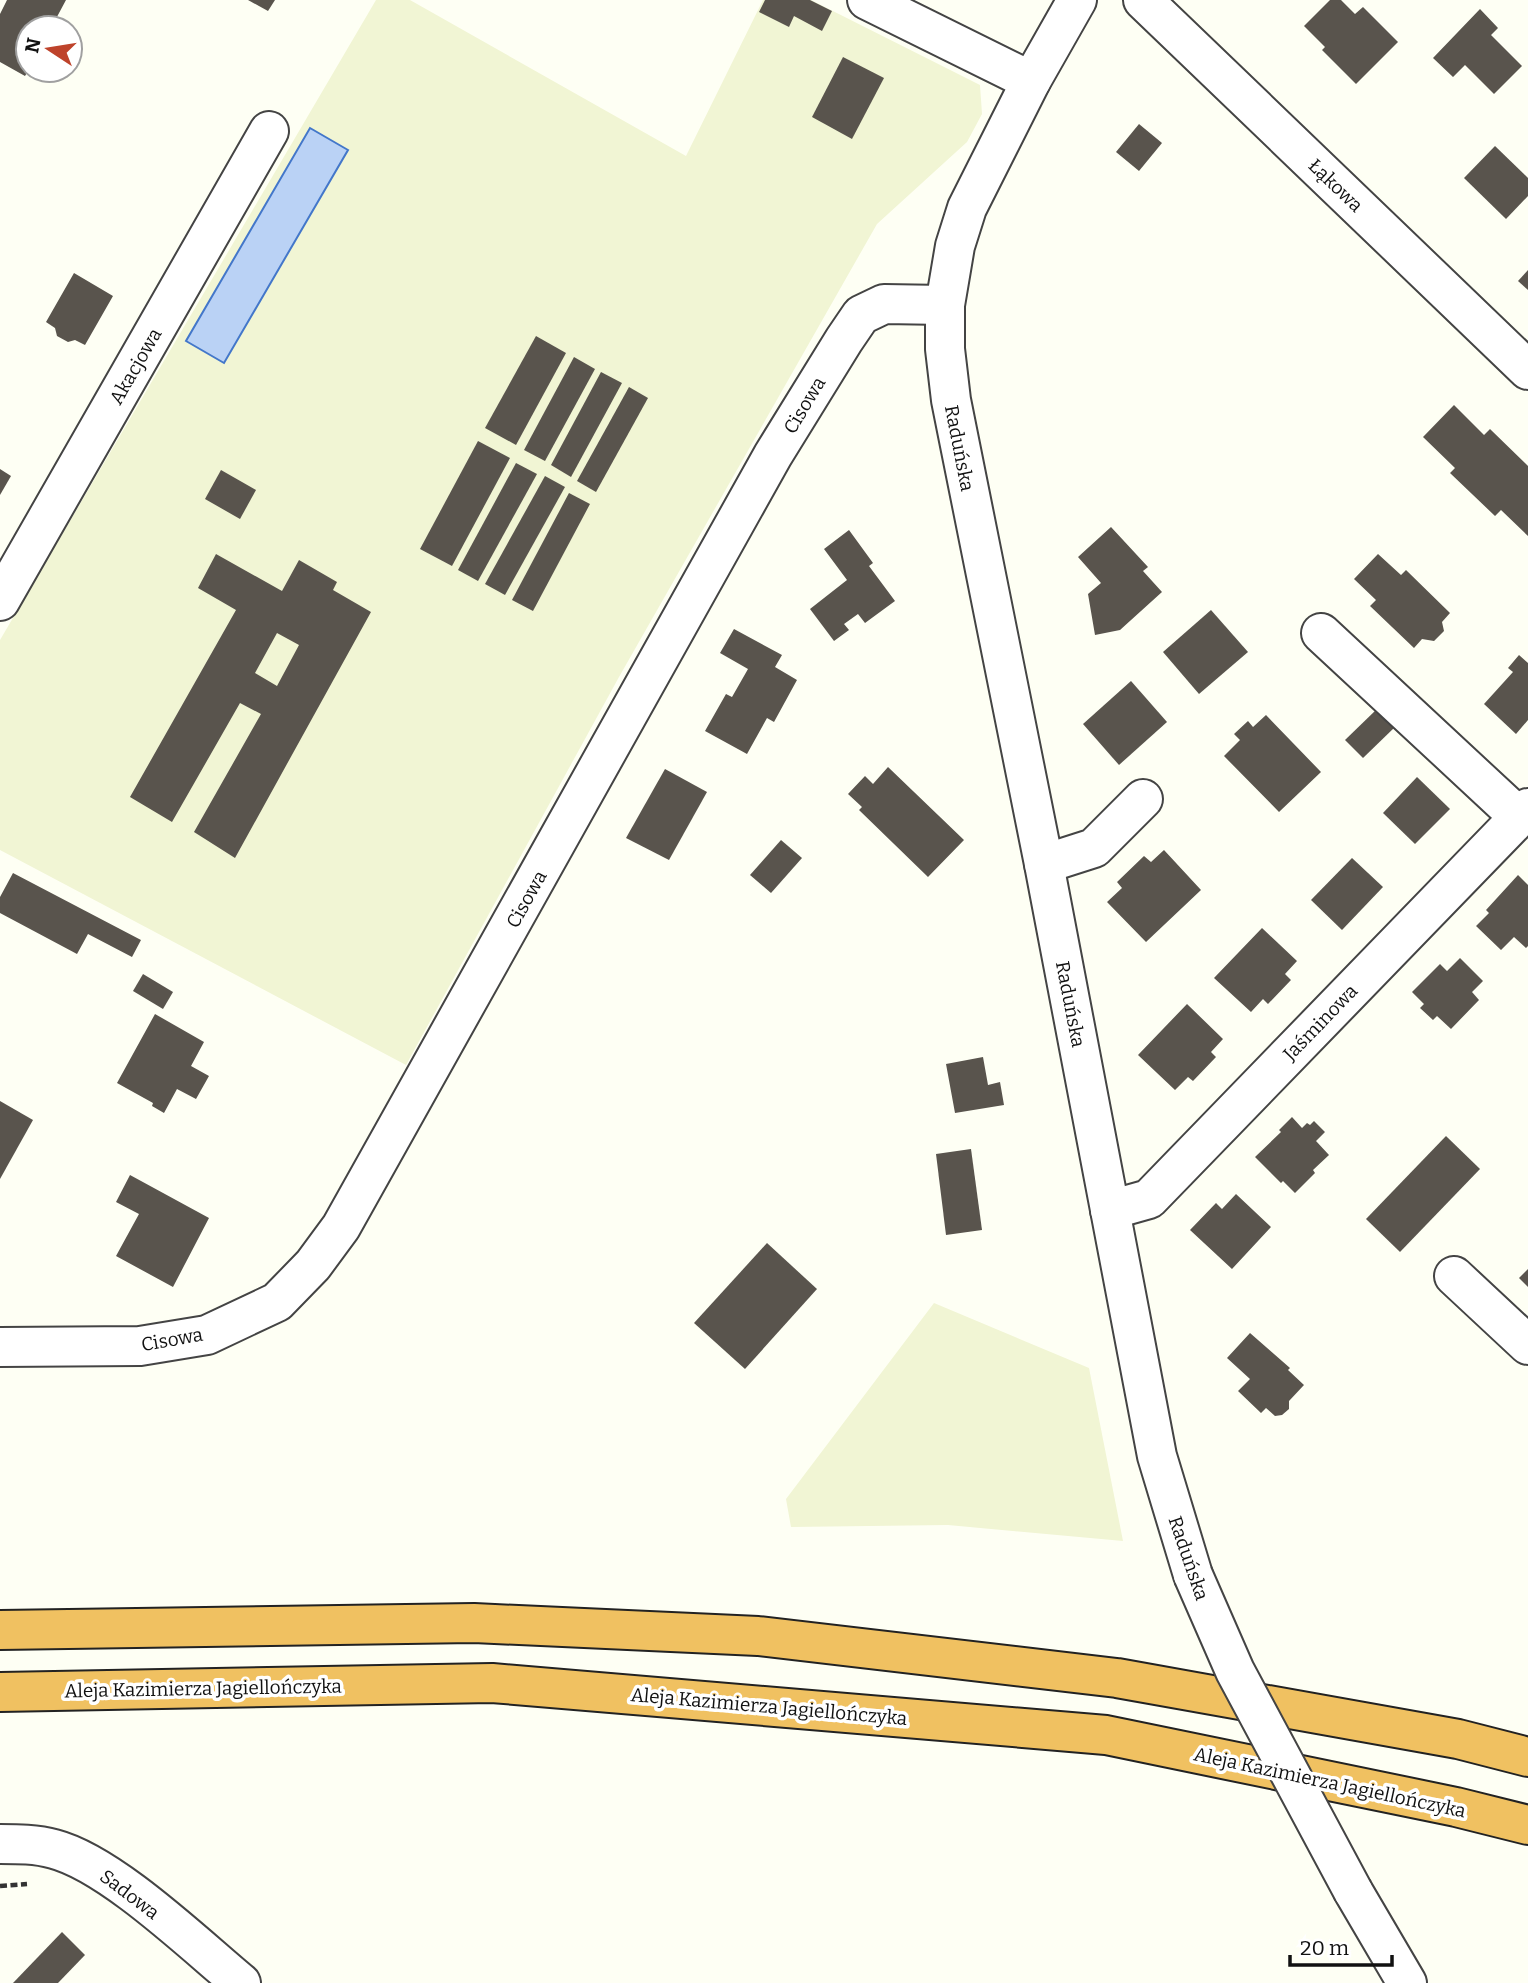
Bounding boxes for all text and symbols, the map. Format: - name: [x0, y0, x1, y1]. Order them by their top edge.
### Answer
- north arrow: [14, 14, 84, 84]
- text: N: [20, 36, 46, 55]
- street label: Łąkowa: [1304, 154, 1368, 217]
- street label: Akacjowa: [104, 323, 167, 408]
- street label: Cisowa: [779, 372, 831, 438]
- street label: Raduńska: [940, 403, 979, 494]
- street label: Cisowa: [501, 866, 552, 932]
- street label: Raduńska: [1051, 959, 1090, 1050]
- street label: Jaśminowa: [1278, 979, 1363, 1066]
- street label: Cisowa: [139, 1323, 205, 1356]
- street label: Raduńska: [1163, 1513, 1214, 1604]
- street label: Aleja Kazimierza Jagiellończyka: [64, 1675, 343, 1702]
- street label: Aleja Kazimierza Jagiellończyka: [630, 1683, 909, 1730]
- street label: Aleja Kazimierza Jagiellończyka: [1192, 1742, 1469, 1823]
- street label: Sadowa: [95, 1865, 164, 1925]
- scale bar: [1290, 1924, 1392, 1968]
- text: 20 m: [1300, 1935, 1349, 1961]

